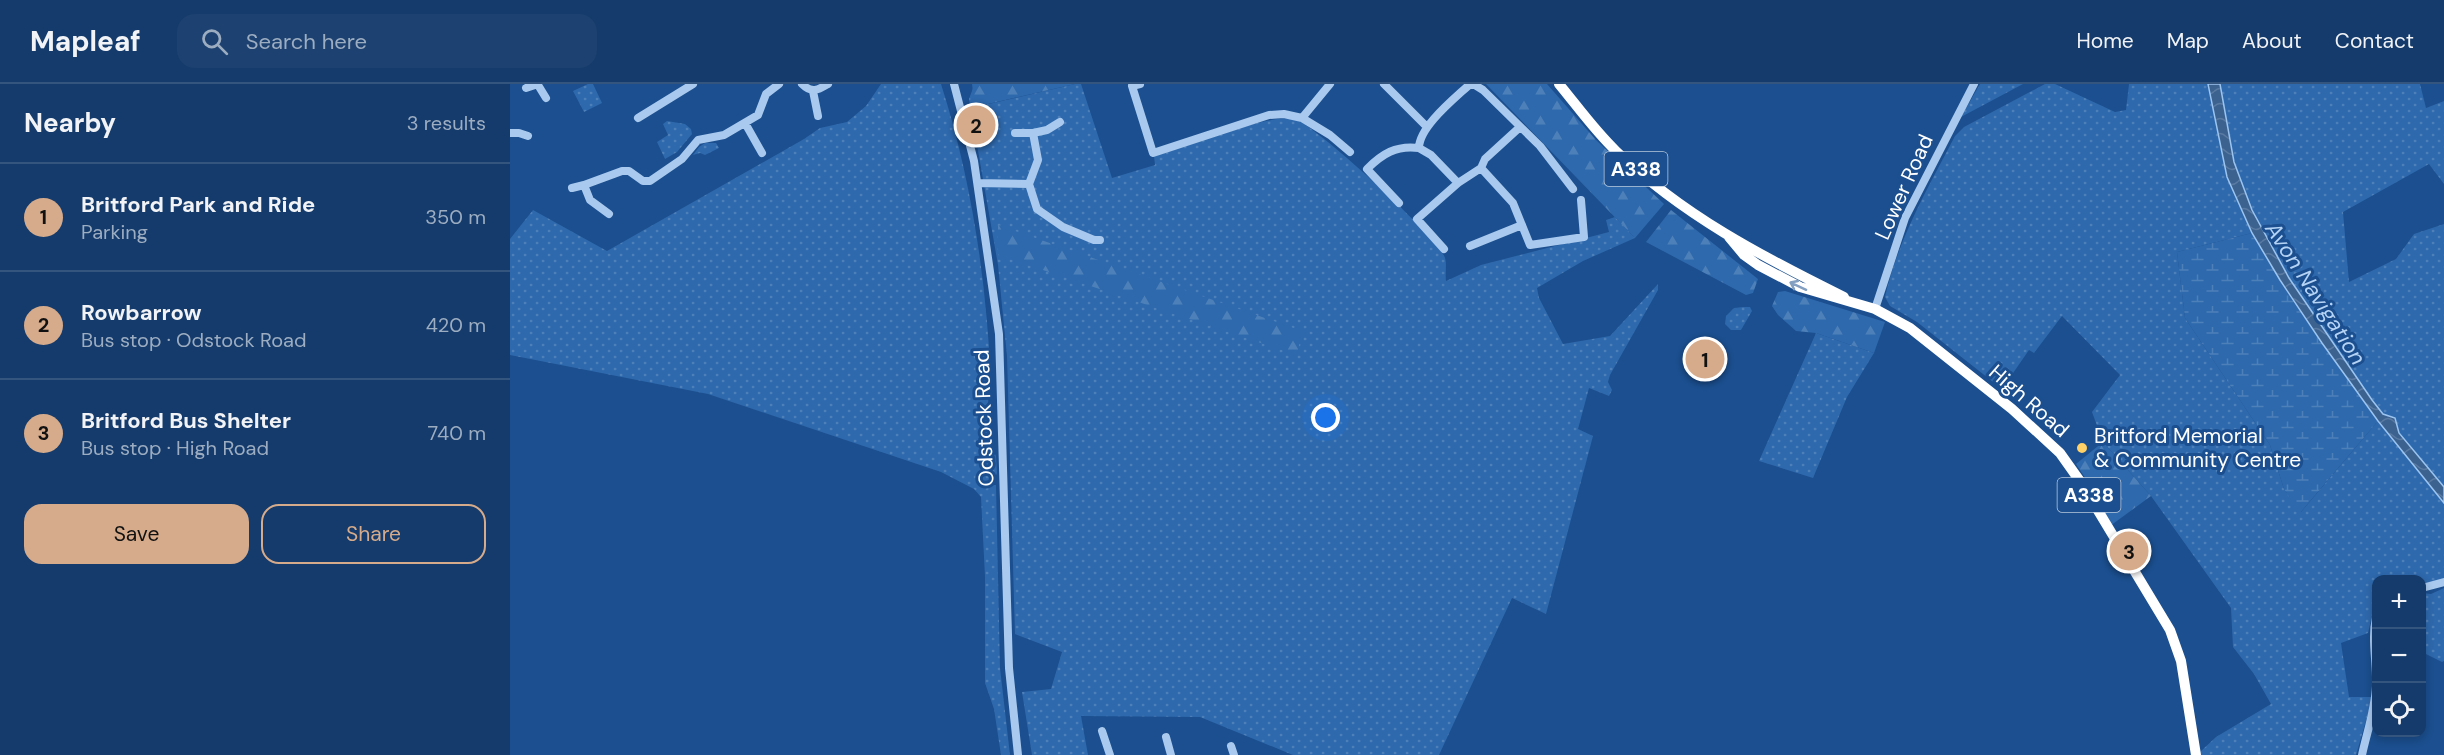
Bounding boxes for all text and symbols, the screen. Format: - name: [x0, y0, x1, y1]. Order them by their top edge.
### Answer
- search box: [177, 14, 597, 68]
- text: Mapleaf: [30, 23, 141, 60]
- icon: search: [198, 25, 231, 58]
- text: Search here: [246, 27, 367, 56]
- text: Home: [2076, 27, 2134, 55]
- text: Map: [2167, 27, 2209, 55]
- text: About: [2242, 27, 2302, 55]
- text: Contact: [2335, 27, 2414, 55]
- pin: 2: [956, 102, 996, 147]
- text: Nearby: [24, 106, 116, 140]
- text: 3 results: [407, 110, 486, 136]
- street label: Lower Road: [1868, 130, 1940, 244]
- road number: A338: [1604, 152, 1668, 186]
- text: Britford Park and Ride: [81, 190, 315, 219]
- text: 1: [40, 204, 47, 230]
- text: 350 m: [425, 204, 486, 230]
- water label: Avon Navigation: [2258, 215, 2373, 370]
- text: Parking: [81, 219, 148, 245]
- one-way arrow: [1789, 279, 1807, 291]
- text: Rowbarrow: [81, 298, 202, 327]
- text: 2: [38, 312, 49, 338]
- text: 420 m: [426, 312, 486, 338]
- text: Bus stop · Odstock Road: [81, 327, 306, 353]
- pin: 1: [1686, 336, 1724, 382]
- street label: Odstock Road: [968, 349, 1000, 487]
- street label: High Road: [1983, 358, 2075, 444]
- your location: [1311, 403, 1340, 432]
- text: Britford Bus Shelter: [81, 406, 291, 435]
- text: 3: [37, 420, 50, 446]
- text: 740 m: [428, 420, 486, 446]
- place label: Britford Memorial & Community Centre: [2094, 422, 2301, 474]
- text: Bus stop · High Road: [81, 435, 269, 461]
- marker: Britford Memorial & Community Centre: [2075, 441, 2089, 455]
- road number: A338: [2058, 478, 2120, 512]
- button: Save: [24, 504, 249, 564]
- button: Share: [261, 504, 486, 564]
- pin: 3: [2110, 528, 2148, 574]
- map controls: [2372, 575, 2426, 737]
- button: +: [2372, 575, 2426, 629]
- button: −: [2372, 629, 2426, 683]
- button: locate: [2372, 683, 2426, 737]

